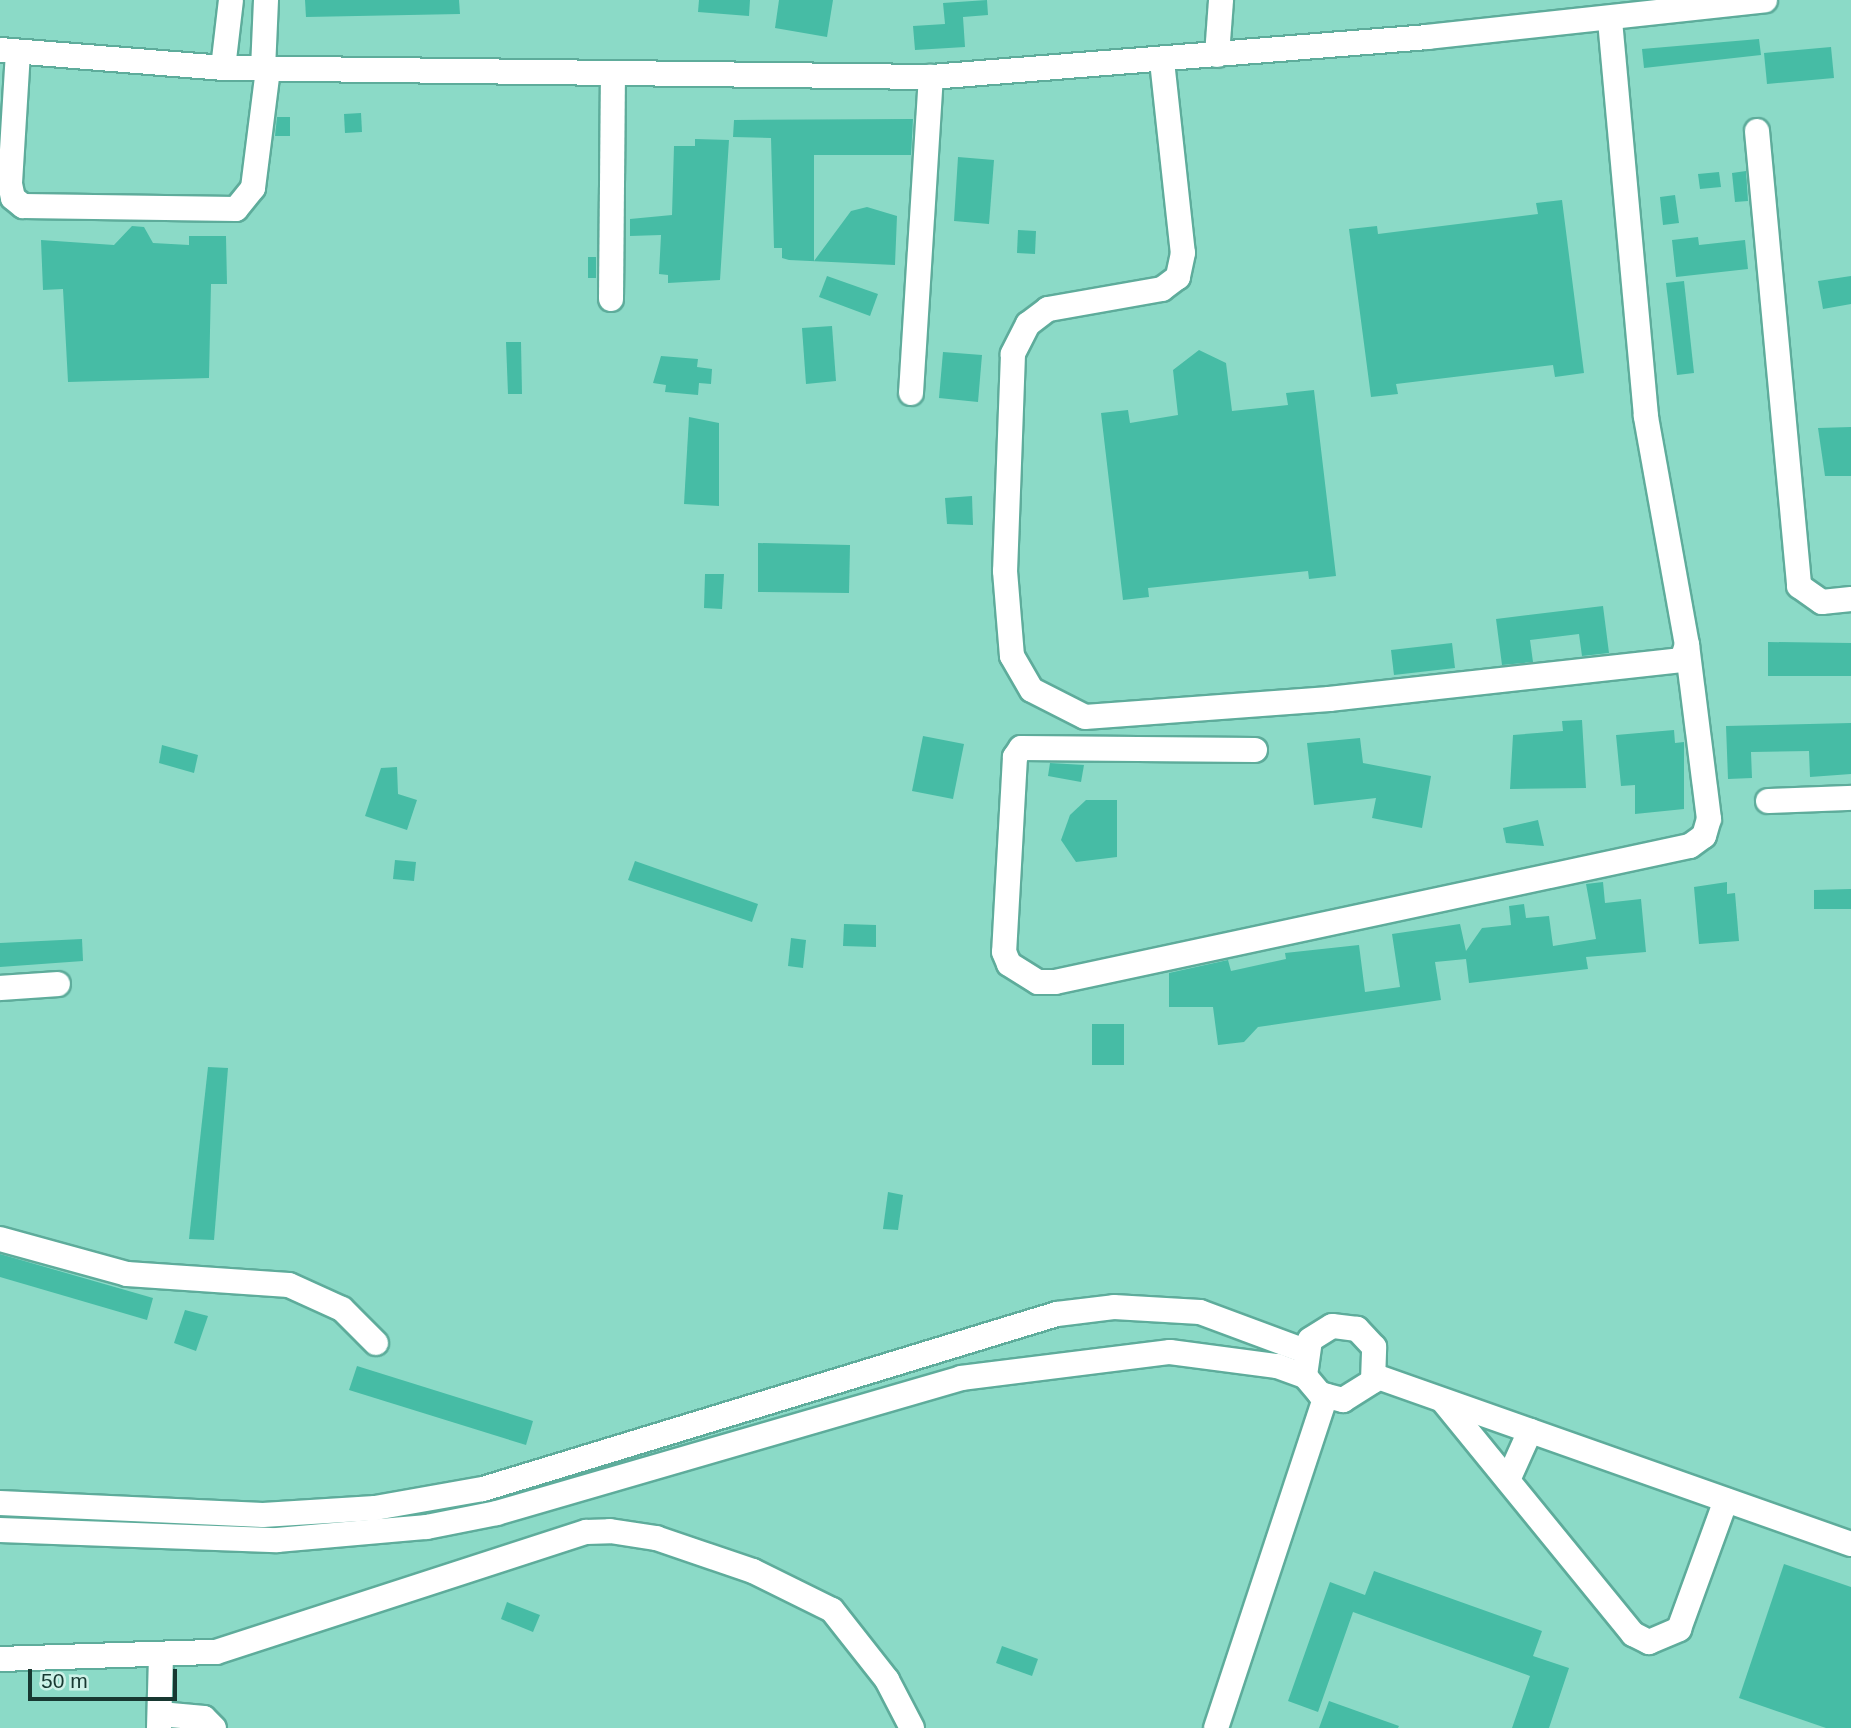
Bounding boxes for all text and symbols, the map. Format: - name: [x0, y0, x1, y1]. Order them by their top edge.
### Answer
- scale bar: [32, 1654, 180, 1698]
- text: 50 m: [41, 1669, 88, 1692]

